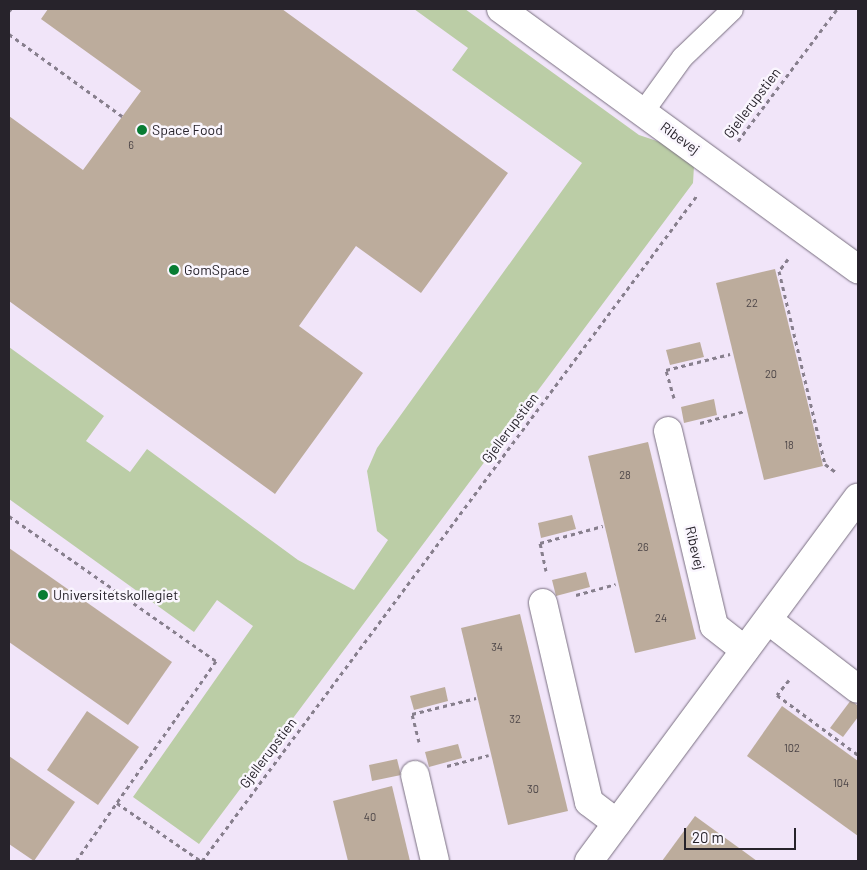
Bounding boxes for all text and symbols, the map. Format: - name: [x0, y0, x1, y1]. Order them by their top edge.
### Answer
- street label: Gjellerupstien: [720, 64, 784, 142]
- street label: Ribevej: [657, 118, 703, 158]
- place label: Space Food: [152, 122, 223, 138]
- marker: Space Food: [136, 124, 148, 136]
- house number: 6: [128, 138, 134, 152]
- place label: GomSpace: [184, 262, 250, 278]
- marker: GomSpace: [168, 264, 180, 276]
- house number: 22: [746, 296, 758, 310]
- house number: 20: [765, 367, 777, 381]
- street label: Gjellerupstien: [478, 389, 542, 467]
- house number: 18: [784, 438, 794, 452]
- house number: 28: [619, 468, 631, 482]
- street label: Ribevej: [682, 525, 708, 571]
- house number: 26: [637, 540, 649, 554]
- place label: Universitetskollegiet: [53, 587, 178, 603]
- marker: Universitetskollegiet: [37, 589, 49, 601]
- house number: 24: [655, 611, 667, 625]
- house number: 34: [491, 640, 503, 654]
- house number: 32: [509, 712, 521, 726]
- street label: Gjellerupstien: [236, 714, 300, 792]
- house number: 102: [784, 741, 800, 755]
- house number: 104: [833, 776, 849, 790]
- house number: 30: [527, 782, 539, 796]
- house number: 40: [364, 810, 376, 824]
- scale bar: [687, 818, 800, 850]
- text: 20 m: [692, 828, 724, 846]

